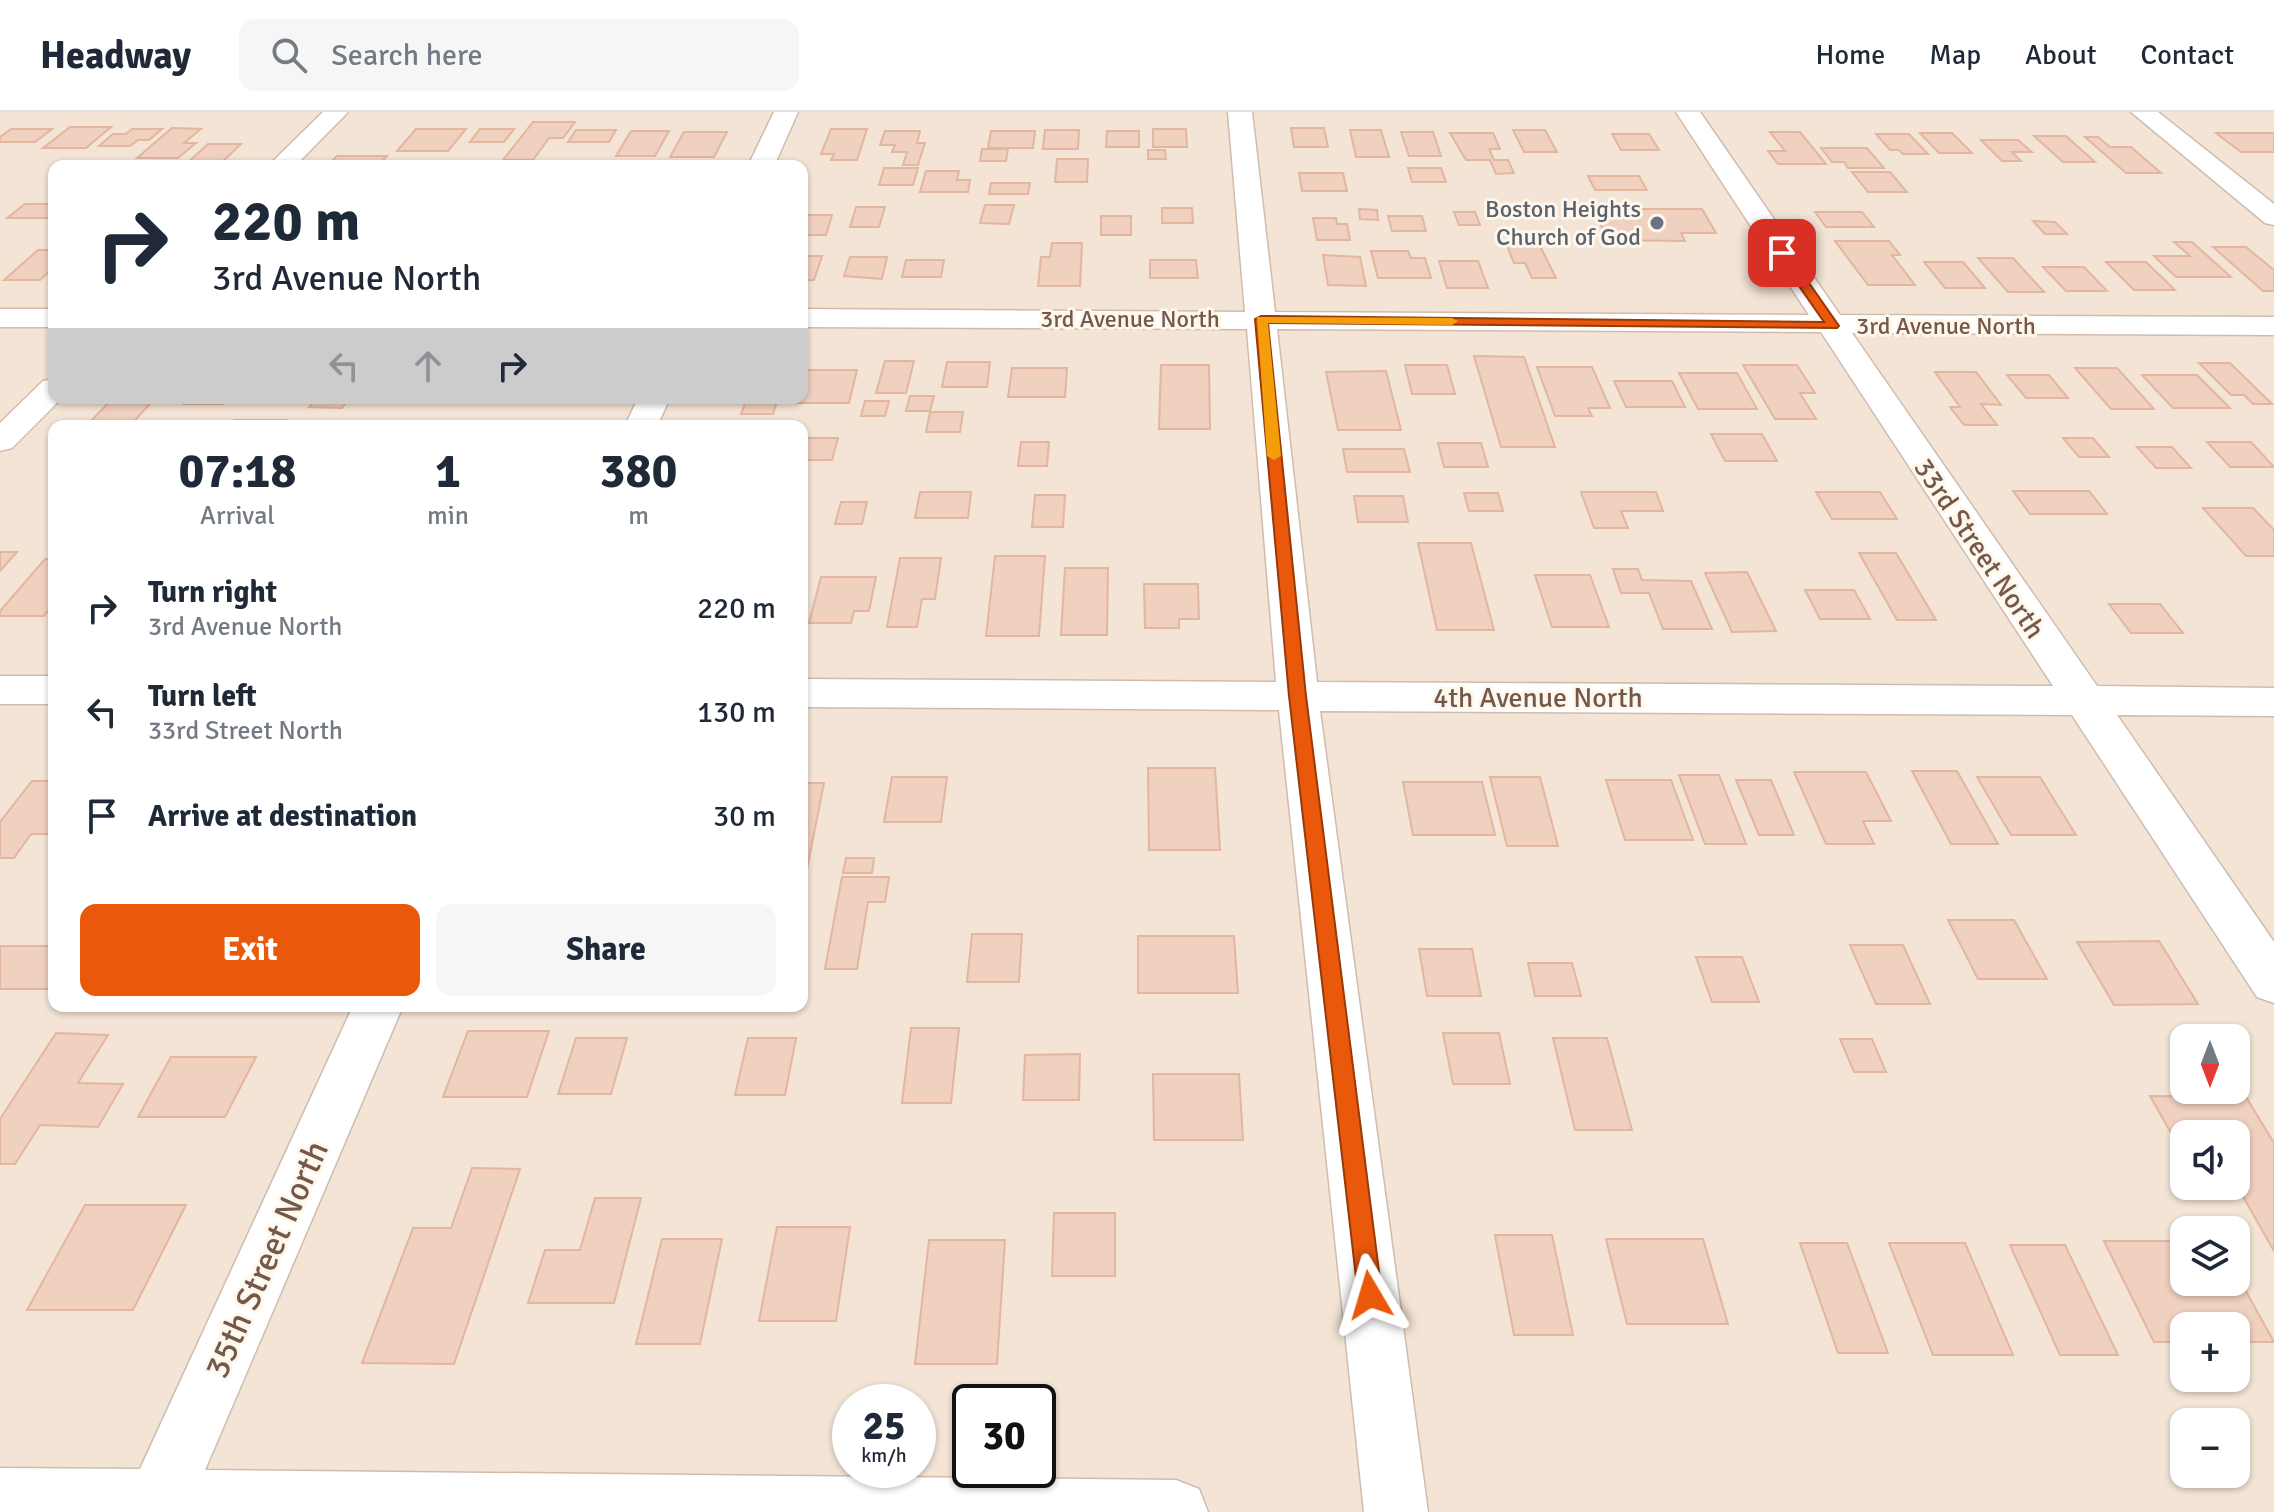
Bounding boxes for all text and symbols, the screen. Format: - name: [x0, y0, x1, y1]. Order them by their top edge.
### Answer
- search box: [239, 19, 799, 91]
- text: Headway: [40, 32, 191, 79]
- icon: search: [267, 33, 311, 77]
- text: Search here: [331, 37, 482, 74]
- text: Home: [1816, 38, 1885, 72]
- text: Map: [1929, 38, 1981, 72]
- text: About: [2025, 38, 2097, 72]
- text: Contact: [2141, 38, 2234, 72]
- text: 220 m: [212, 187, 360, 256]
- icon: right: [80, 192, 184, 296]
- place label: Boston Heights Church of God: [1485, 194, 1641, 252]
- marker: Boston Heights Church of God: [1648, 214, 1666, 232]
- pin: [1748, 219, 1816, 287]
- icon: arrive: [1760, 231, 1804, 275]
- text: 3rd Avenue North: [212, 256, 481, 301]
- street label: 3rd Avenue North: [1040, 304, 1220, 334]
- street label: 3rd Avenue North: [1856, 311, 2036, 341]
- icon: left: [322, 344, 366, 388]
- icon: ahead: [406, 344, 450, 388]
- icon: right: [490, 344, 534, 388]
- text: 07:18: [179, 442, 296, 501]
- text: 1: [435, 442, 461, 501]
- text: 380: [600, 442, 677, 501]
- street label: 33rd Street North: [1906, 452, 2052, 645]
- text: Arrival: [200, 500, 275, 532]
- text: min: [427, 500, 469, 532]
- text: m: [628, 500, 649, 532]
- text: Turn right: [148, 574, 277, 611]
- icon: right: [80, 586, 124, 630]
- text: 220 m: [697, 590, 776, 627]
- text: 3rd Avenue North: [148, 611, 342, 643]
- text: Turn left: [148, 678, 257, 715]
- street label: 4th Avenue North: [1433, 681, 1643, 715]
- icon: left: [80, 690, 124, 734]
- text: 130 m: [697, 694, 776, 731]
- text: 33rd Street North: [148, 715, 343, 747]
- icon: arrive: [80, 794, 124, 838]
- text: Arrive at destination: [148, 798, 417, 835]
- text: 30 m: [713, 798, 776, 835]
- button: Exit: [80, 904, 420, 996]
- button: Share: [436, 904, 776, 996]
- north arrow: [2170, 1024, 2250, 1104]
- map controls: [2170, 1024, 2250, 1488]
- button: sound: [2170, 1120, 2250, 1200]
- street label: 35th Street North: [196, 1134, 338, 1384]
- button: layers: [2170, 1216, 2250, 1296]
- position arrow: [1328, 1253, 1412, 1337]
- button: +: [2170, 1312, 2250, 1392]
- speed limit sign: 30: [952, 1384, 1056, 1488]
- text: 25: [862, 1401, 906, 1451]
- button: −: [2170, 1408, 2250, 1488]
- text: km/h: [861, 1443, 907, 1468]

